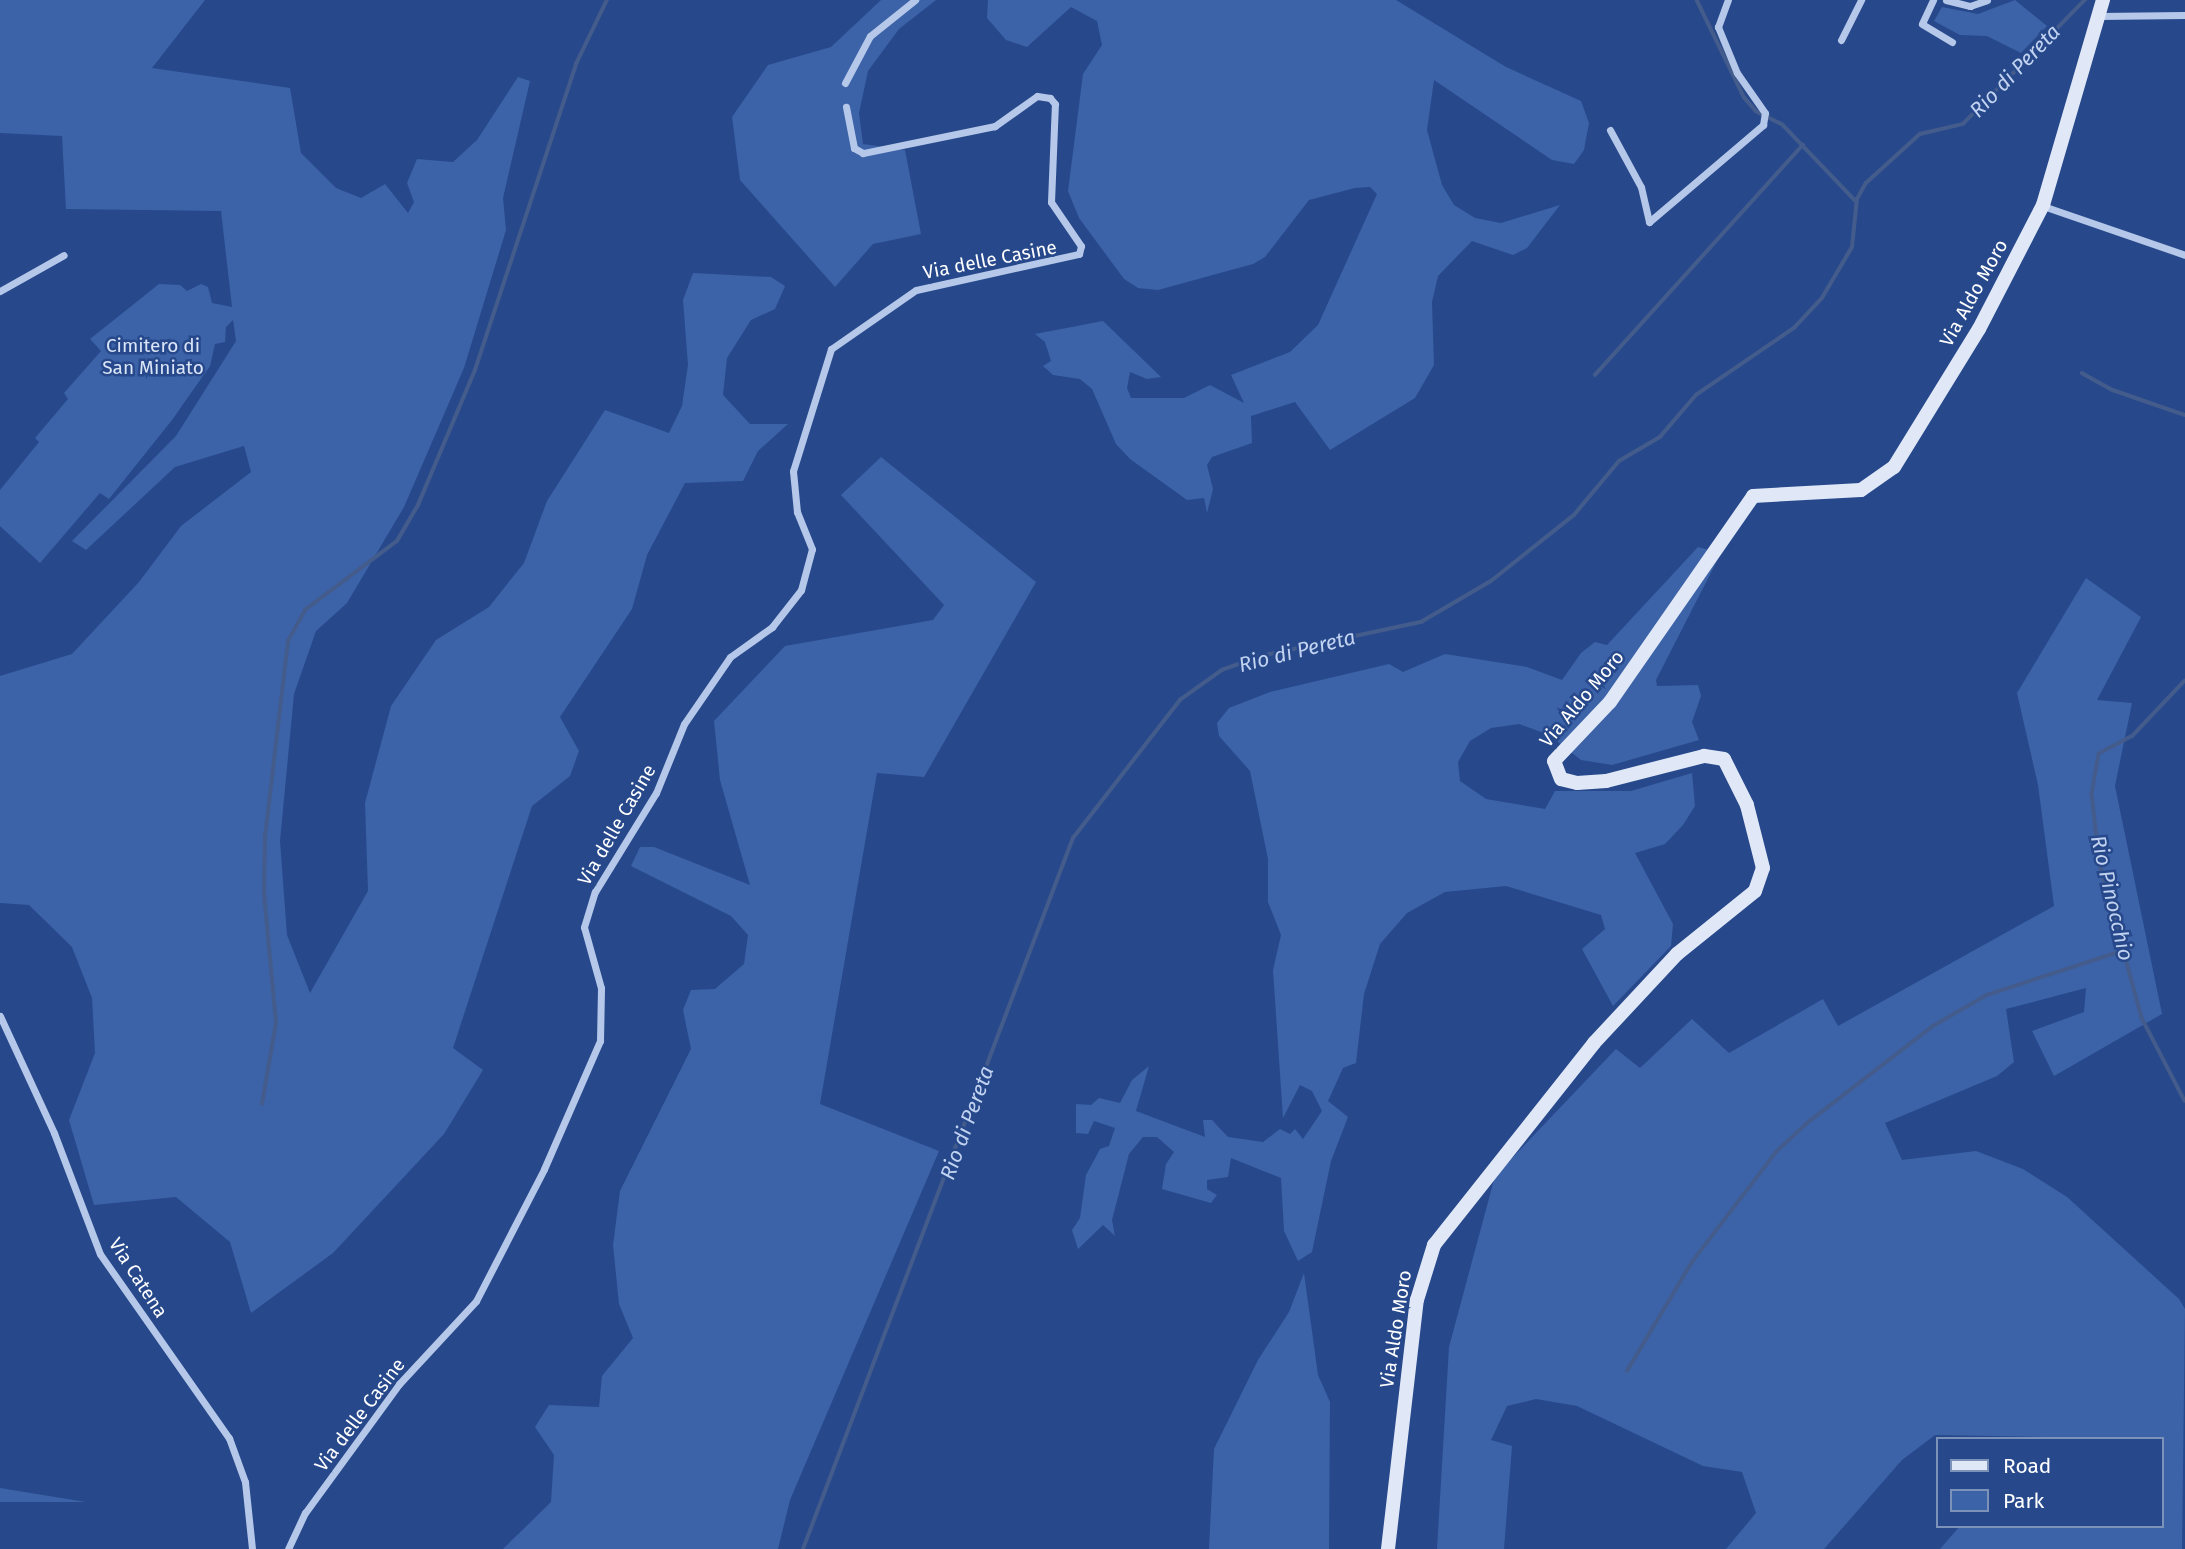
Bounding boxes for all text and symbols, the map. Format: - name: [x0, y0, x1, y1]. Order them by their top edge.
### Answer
- water label: Rio di Pereta: [1965, 19, 2065, 123]
- street label: Via Aldo Moro: [1935, 235, 2013, 351]
- street label: Via delle Casine: [921, 236, 1059, 284]
- park label: Cimitero di San Miniato: [102, 335, 204, 379]
- water label: Rio di Pereta: [1236, 624, 1358, 678]
- street label: Via Aldo Moro: [1535, 646, 1629, 752]
- street label: Via delle Casine: [573, 761, 661, 889]
- water label: Rio Pinocchio: [2085, 833, 2139, 963]
- water label: Rio di Pereta: [935, 1063, 999, 1183]
- street label: Via Catena: [104, 1234, 172, 1322]
- street label: Via Aldo Moro: [1375, 1269, 1417, 1389]
- street label: Via delle Casine: [310, 1354, 410, 1476]
- legend: [1937, 1437, 2164, 1528]
- text: Road: [2003, 1453, 2051, 1479]
- text: Park: [2003, 1488, 2044, 1514]

